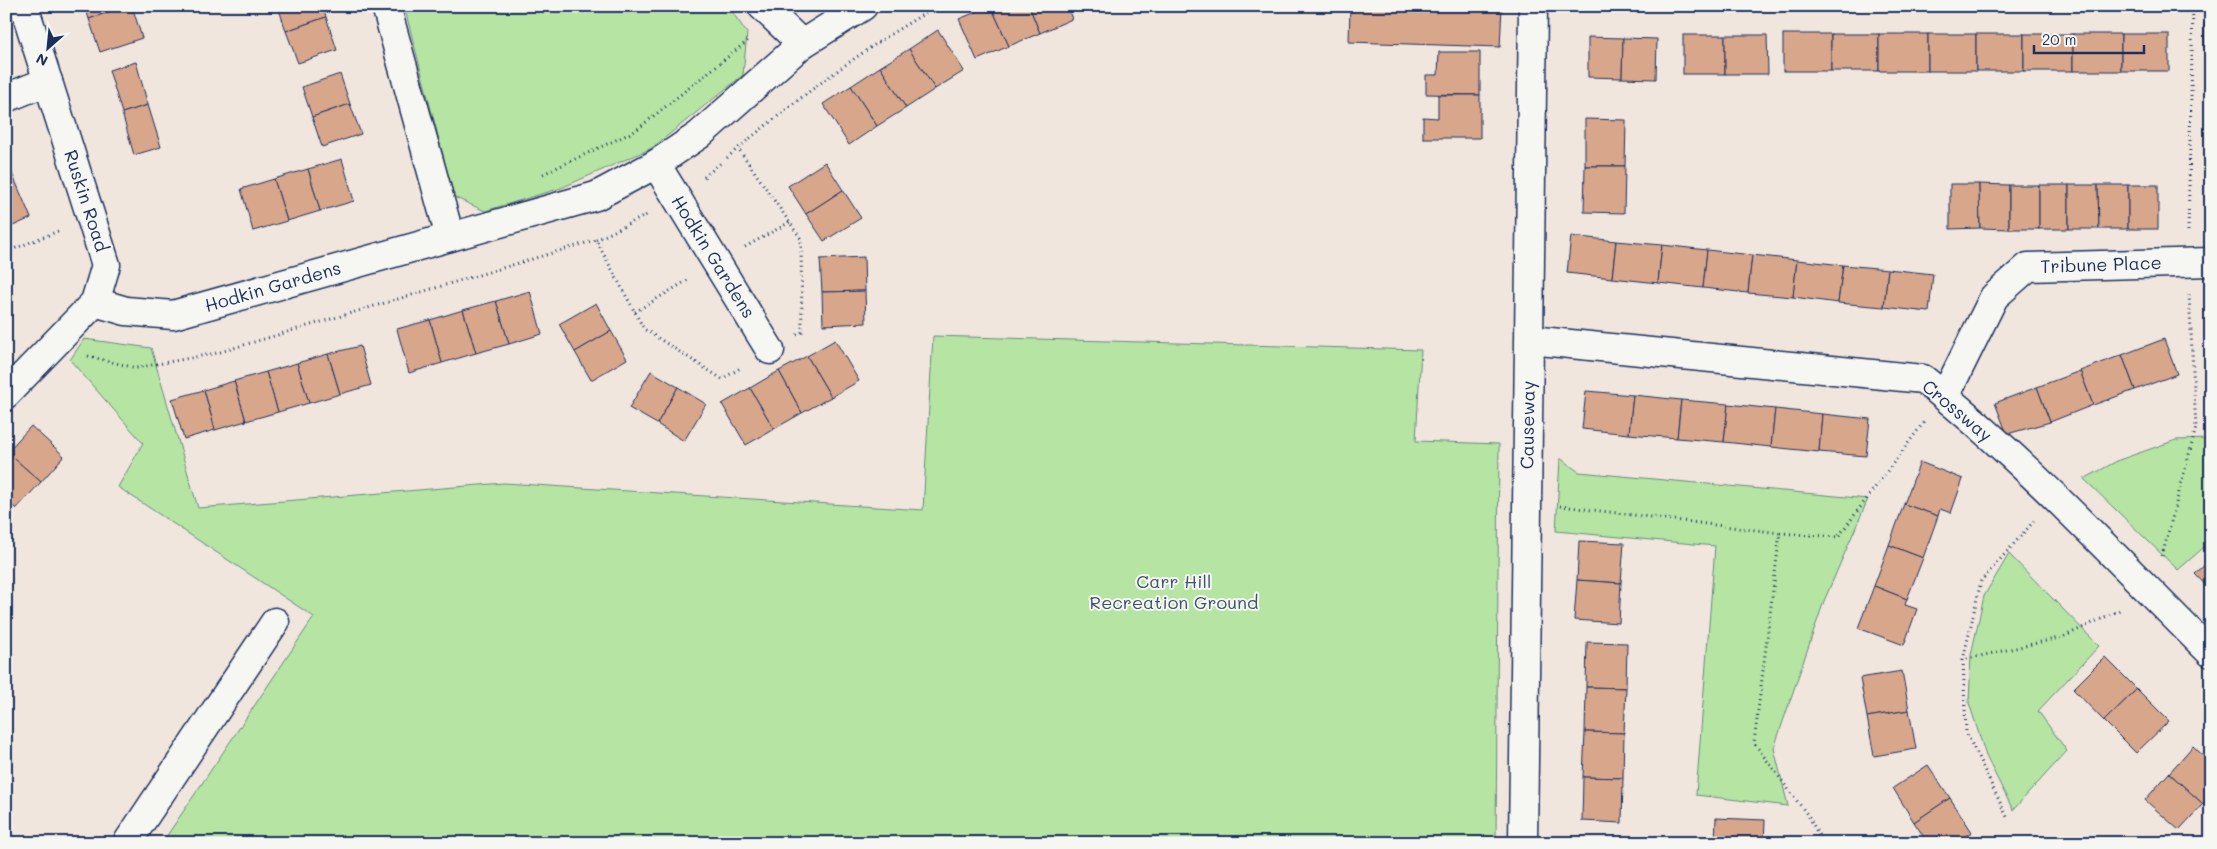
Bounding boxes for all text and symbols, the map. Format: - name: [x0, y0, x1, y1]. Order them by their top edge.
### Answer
- north arrow: [22, 22, 72, 72]
- scale bar: [2034, 22, 2144, 54]
- text: 20 m: [2042, 29, 2076, 49]
- text: N: [33, 49, 51, 71]
- street label: Ruskin Road: [59, 147, 115, 255]
- street label: Hodkin Gardens: [666, 190, 761, 322]
- street label: Tribune Place: [2040, 250, 2162, 278]
- street label: Hodkin Gardens: [202, 255, 344, 317]
- street label: Crossway: [1918, 374, 1998, 447]
- street label: Causeway: [1514, 381, 1540, 469]
- park label: Carr Hill Recreation Ground: [1090, 569, 1258, 614]

